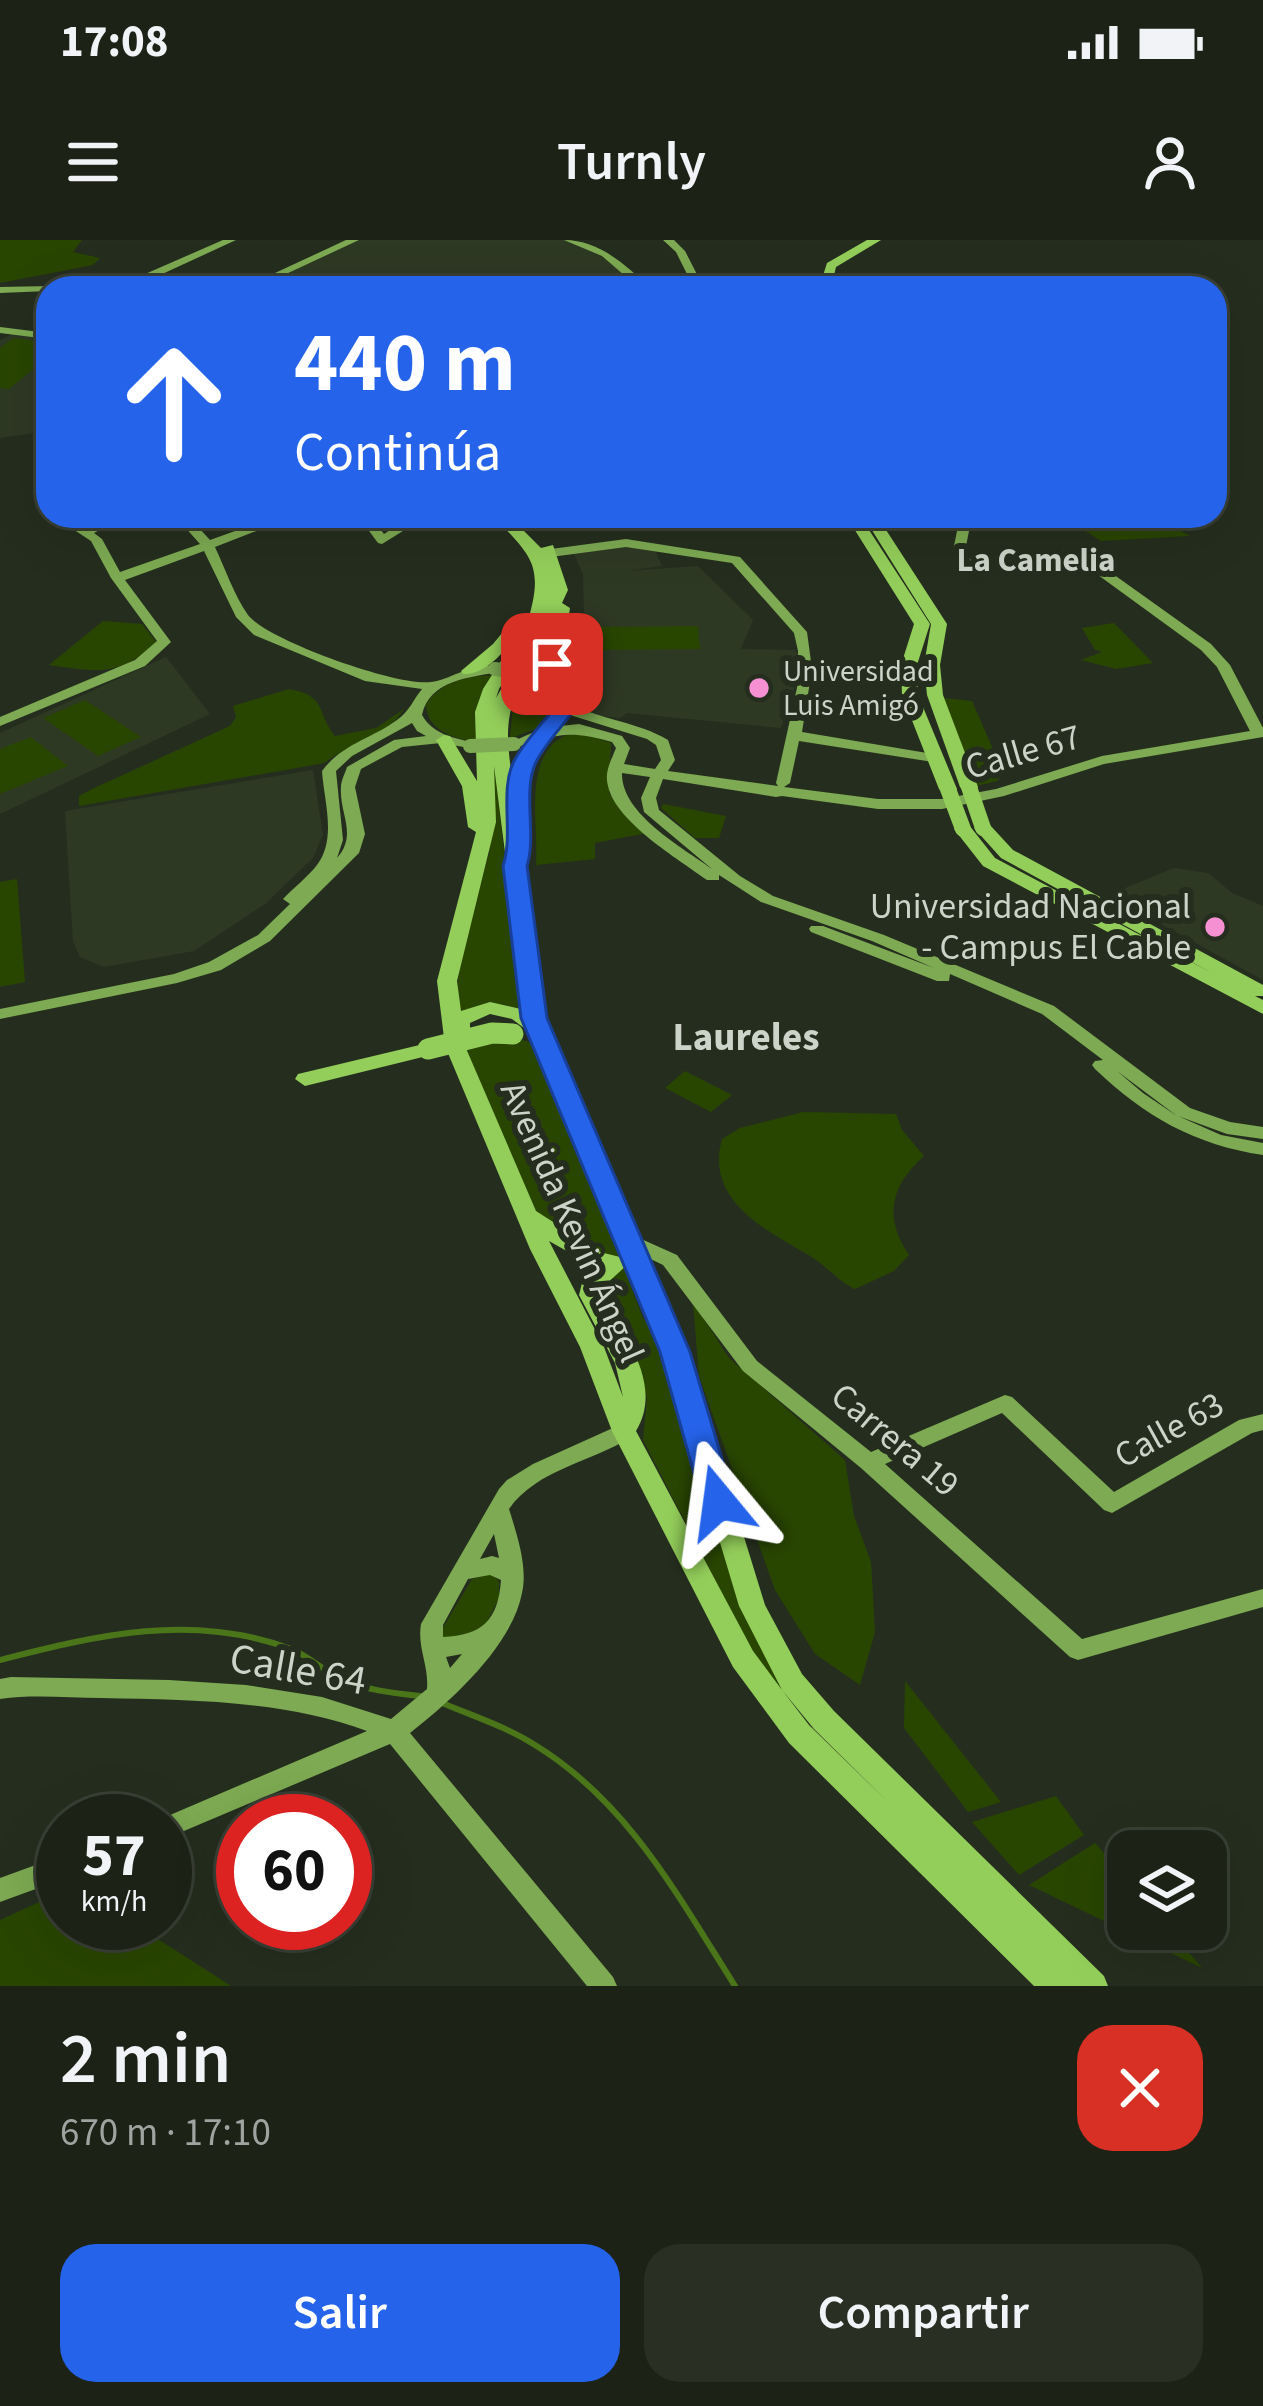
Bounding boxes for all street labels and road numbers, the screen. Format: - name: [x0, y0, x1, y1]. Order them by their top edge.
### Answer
- street label: Calle 67: [959, 711, 1087, 793]
- street label: Avenida Kevin Ángel: [487, 1073, 657, 1371]
- street label: Carrera 19: [820, 1371, 970, 1509]
- street label: Calle 63: [1105, 1379, 1233, 1481]
- street label: Calle 64: [225, 1629, 371, 1711]

